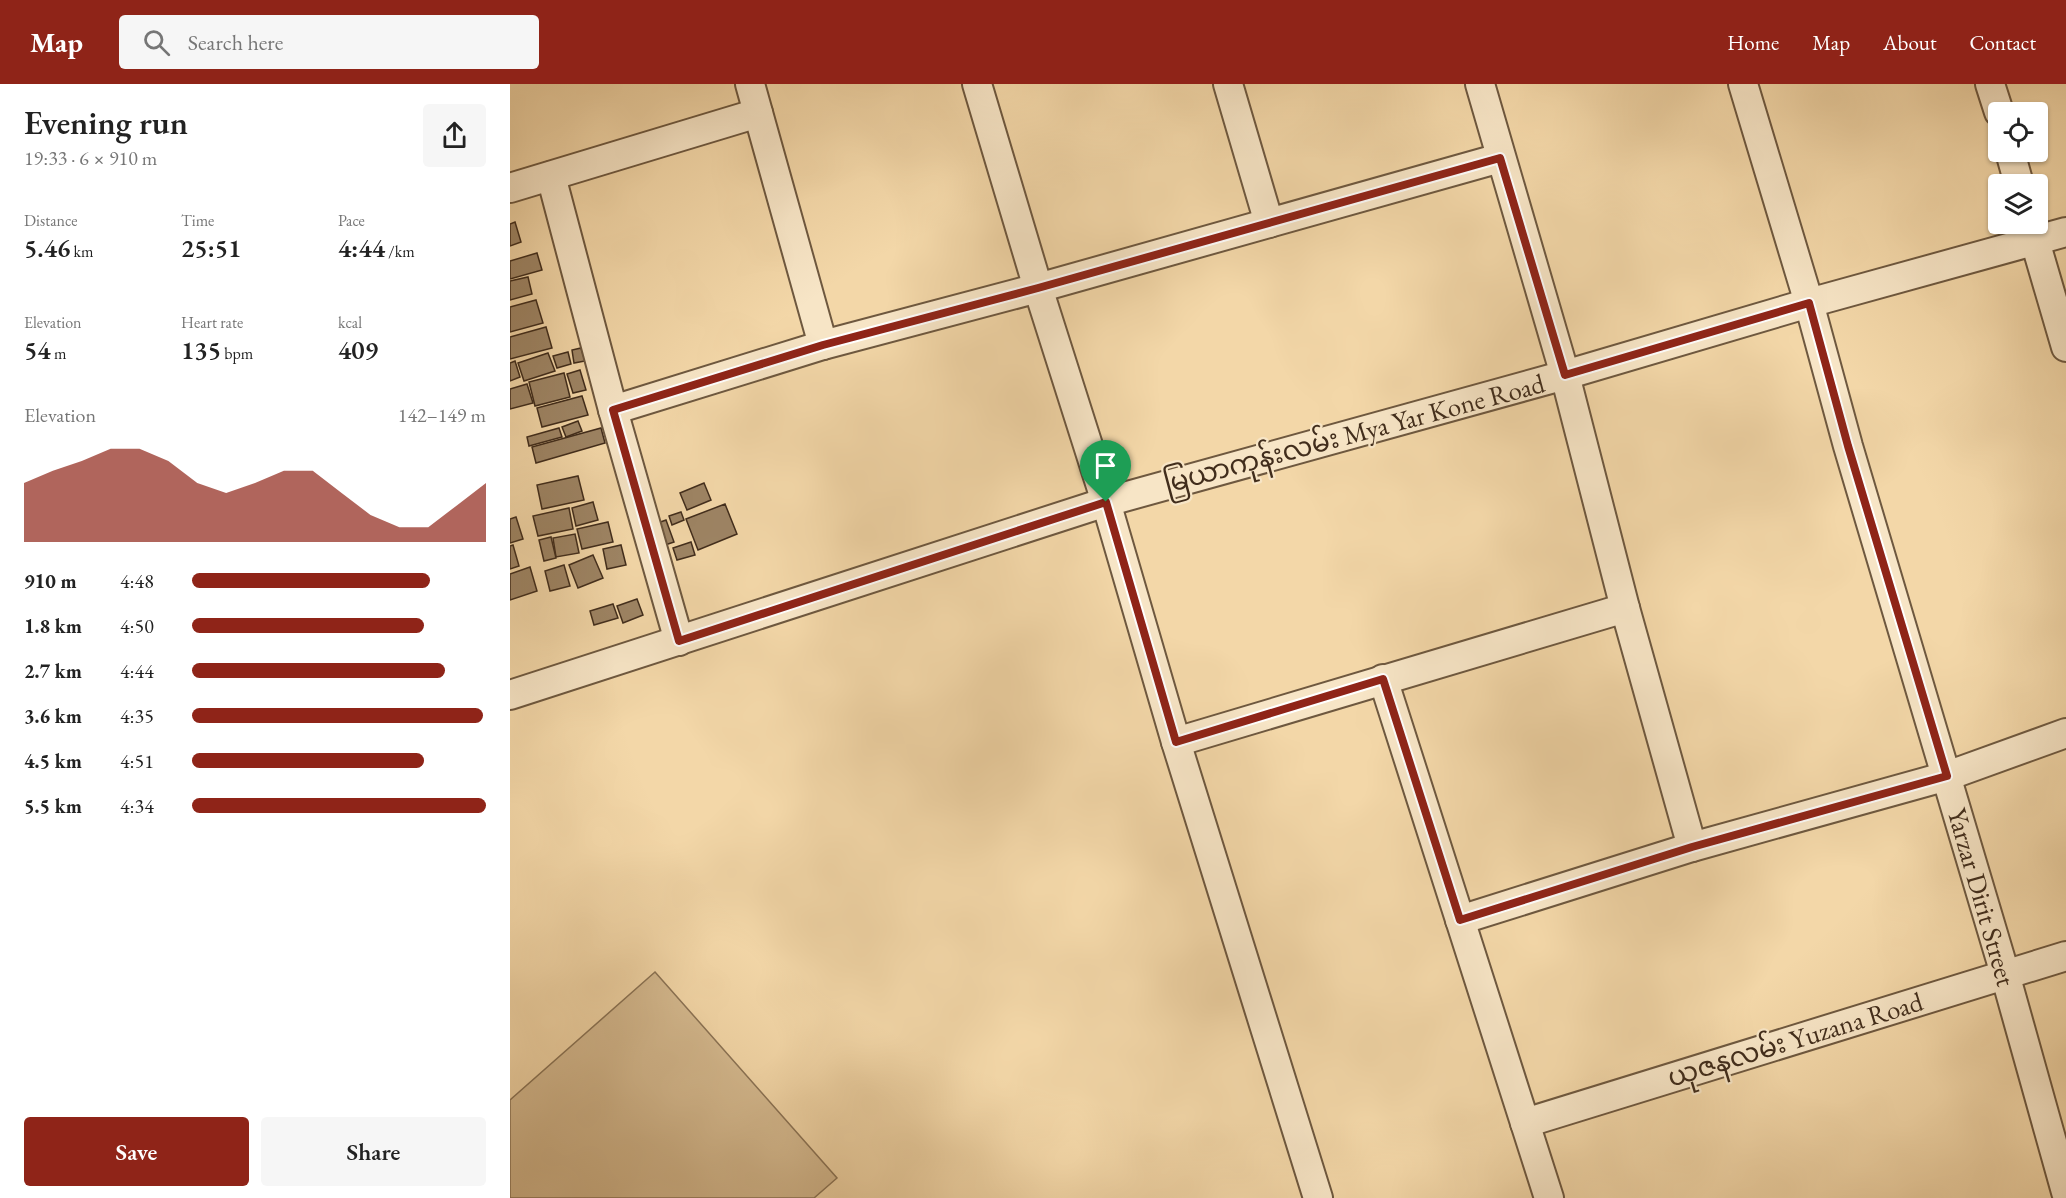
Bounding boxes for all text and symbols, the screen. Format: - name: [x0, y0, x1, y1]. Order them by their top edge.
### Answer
- search box: [119, 15, 539, 69]
- text: Map: [30, 24, 83, 60]
- icon: search: [140, 26, 173, 59]
- text: Search here: [188, 28, 283, 57]
- text: Home: [1727, 29, 1779, 56]
- text: Map: [1812, 29, 1850, 56]
- text: About: [1883, 29, 1936, 56]
- text: Contact: [1969, 29, 2036, 56]
- text: Evening run: [24, 101, 188, 144]
- map controls: [1988, 102, 2048, 234]
- button: locate: [1988, 102, 2048, 162]
- button: share: [423, 104, 486, 167]
- text: 19:33 · 6 × 910 m: [24, 145, 157, 171]
- button: layers: [1988, 174, 2048, 234]
- text: Distance: [24, 210, 77, 231]
- text: Time: [181, 210, 214, 231]
- text: Pace: [338, 210, 365, 231]
- text: 5.46: [24, 231, 70, 265]
- text: 25:51: [181, 231, 241, 265]
- text: 4:44: [338, 231, 385, 265]
- text: km: [70, 241, 93, 262]
- text: /km: [385, 241, 415, 262]
- text: Elevation: [24, 312, 82, 333]
- text: Heart rate: [181, 312, 243, 333]
- text: kcal: [338, 312, 362, 333]
- text: 54: [24, 333, 51, 367]
- text: 135: [181, 333, 221, 367]
- text: 409: [338, 333, 378, 367]
- text: m: [51, 343, 66, 364]
- text: bpm: [221, 343, 253, 364]
- street label: မြယာကုန်းလမ်း Mya Yar Kone Road: [1159, 364, 1550, 506]
- text: Elevation: [24, 402, 96, 428]
- text: 142–149 m: [398, 402, 486, 428]
- pin: [1080, 440, 1131, 502]
- icon: arrive: [1089, 449, 1122, 482]
- text: 910 m: [24, 568, 77, 594]
- text: 4:48: [120, 568, 154, 594]
- text: 1.8 km: [24, 613, 82, 639]
- text: 4:50: [120, 613, 154, 639]
- text: 2.7 km: [24, 658, 82, 684]
- text: 4:44: [120, 658, 154, 684]
- text: 3.6 km: [24, 703, 82, 729]
- text: 4:35: [120, 703, 154, 729]
- text: 4.5 km: [24, 748, 82, 774]
- text: 4:51: [120, 748, 154, 774]
- text: 5.5 km: [24, 793, 82, 819]
- text: 4:34: [120, 793, 154, 819]
- street label: Yarzar Dirit Street: [1940, 804, 2024, 991]
- street label: ယုဇနလမ်း Yuzana Road: [1663, 982, 1929, 1099]
- button: Save: [24, 1117, 249, 1186]
- button: Share: [261, 1117, 486, 1186]

